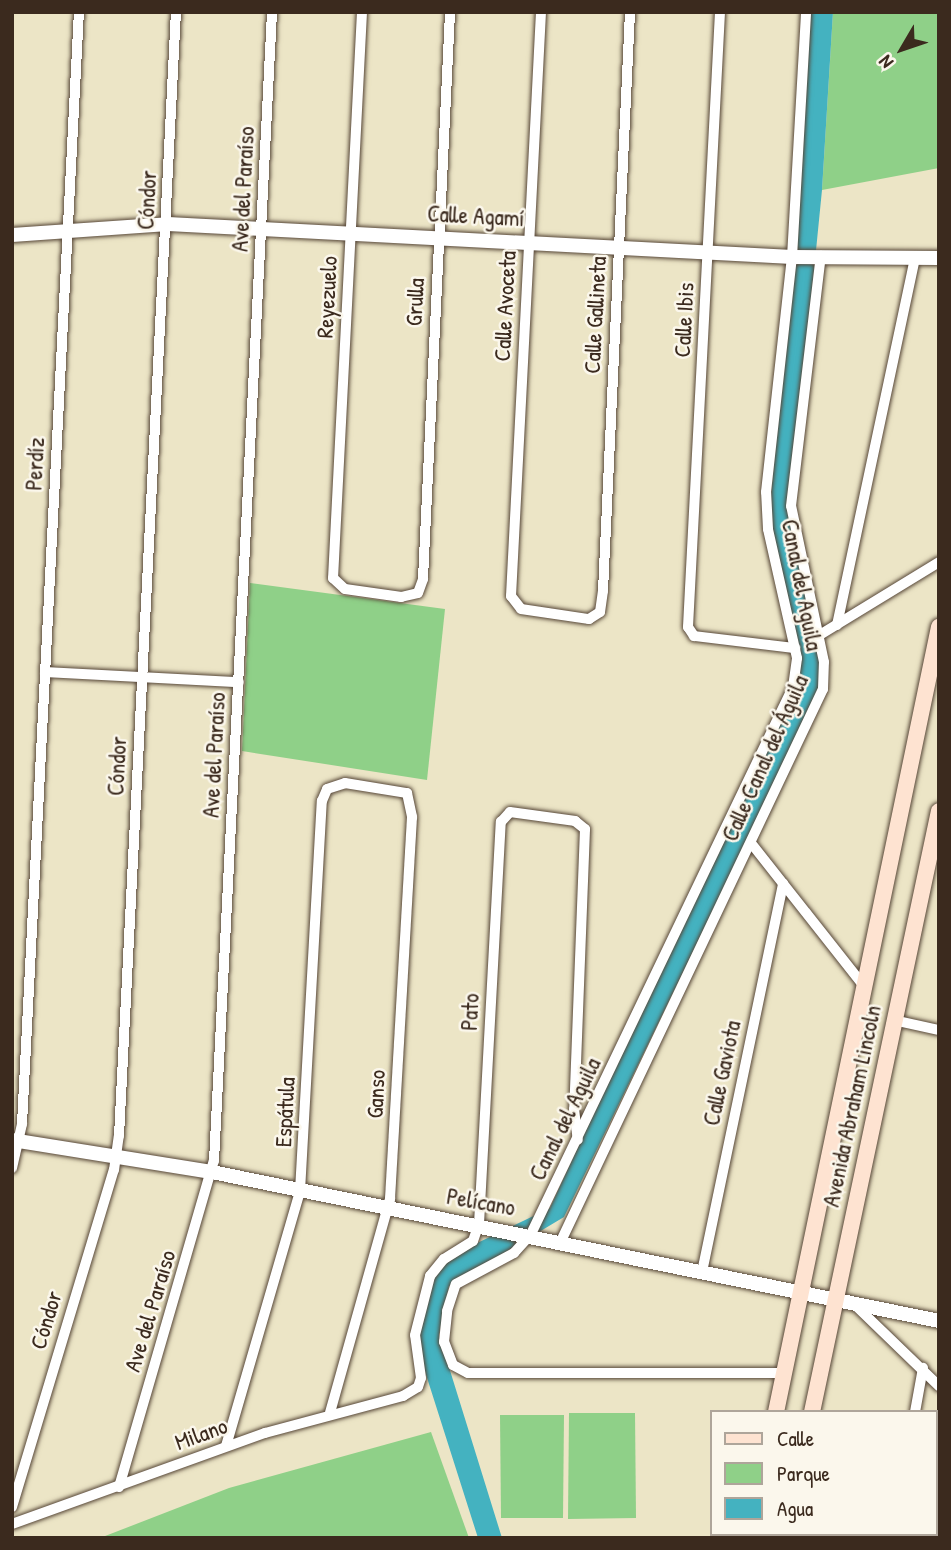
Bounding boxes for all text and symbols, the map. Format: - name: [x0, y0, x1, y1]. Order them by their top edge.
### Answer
- north arrow: [867, 14, 937, 84]
- text: N: [872, 50, 899, 74]
- street label: Ave del Paraíso: [226, 126, 260, 252]
- street label: Cóndor: [132, 170, 162, 230]
- street label: Calle Agamí: [427, 200, 525, 232]
- street label: Calle Avoceta: [488, 250, 522, 362]
- street label: Reyezuelo: [311, 255, 343, 339]
- street label: Calle Gallineta: [578, 256, 612, 374]
- street label: Grulla: [400, 277, 430, 327]
- street label: Calle Ibis: [668, 282, 700, 358]
- street label: Perdíz: [20, 437, 50, 491]
- street label: Canal del Aguila: [776, 517, 828, 653]
- street label: Calle Canal del Águila: [716, 671, 814, 845]
- street label: Ave del Paraíso: [197, 692, 231, 818]
- street label: Cóndor: [102, 736, 132, 796]
- street label: Pato: [455, 993, 485, 1031]
- street label: Avenida Abraham Lincoln: [817, 1003, 887, 1209]
- street label: Calle Gaviota: [697, 1018, 747, 1128]
- street label: Canal del Aguila: [523, 1053, 607, 1185]
- street label: Ganso: [361, 1069, 391, 1119]
- street label: Espátula: [269, 1076, 301, 1148]
- street label: Pelícano: [445, 1182, 517, 1222]
- street label: Ave del Paraíso: [118, 1247, 182, 1375]
- street label: Cóndor: [24, 1288, 68, 1352]
- legend: [710, 1410, 937, 1536]
- street label: Milano: [171, 1412, 231, 1456]
- text: Calle: [777, 1424, 814, 1453]
- text: Parque: [777, 1459, 830, 1488]
- text: Agua: [777, 1494, 813, 1523]

